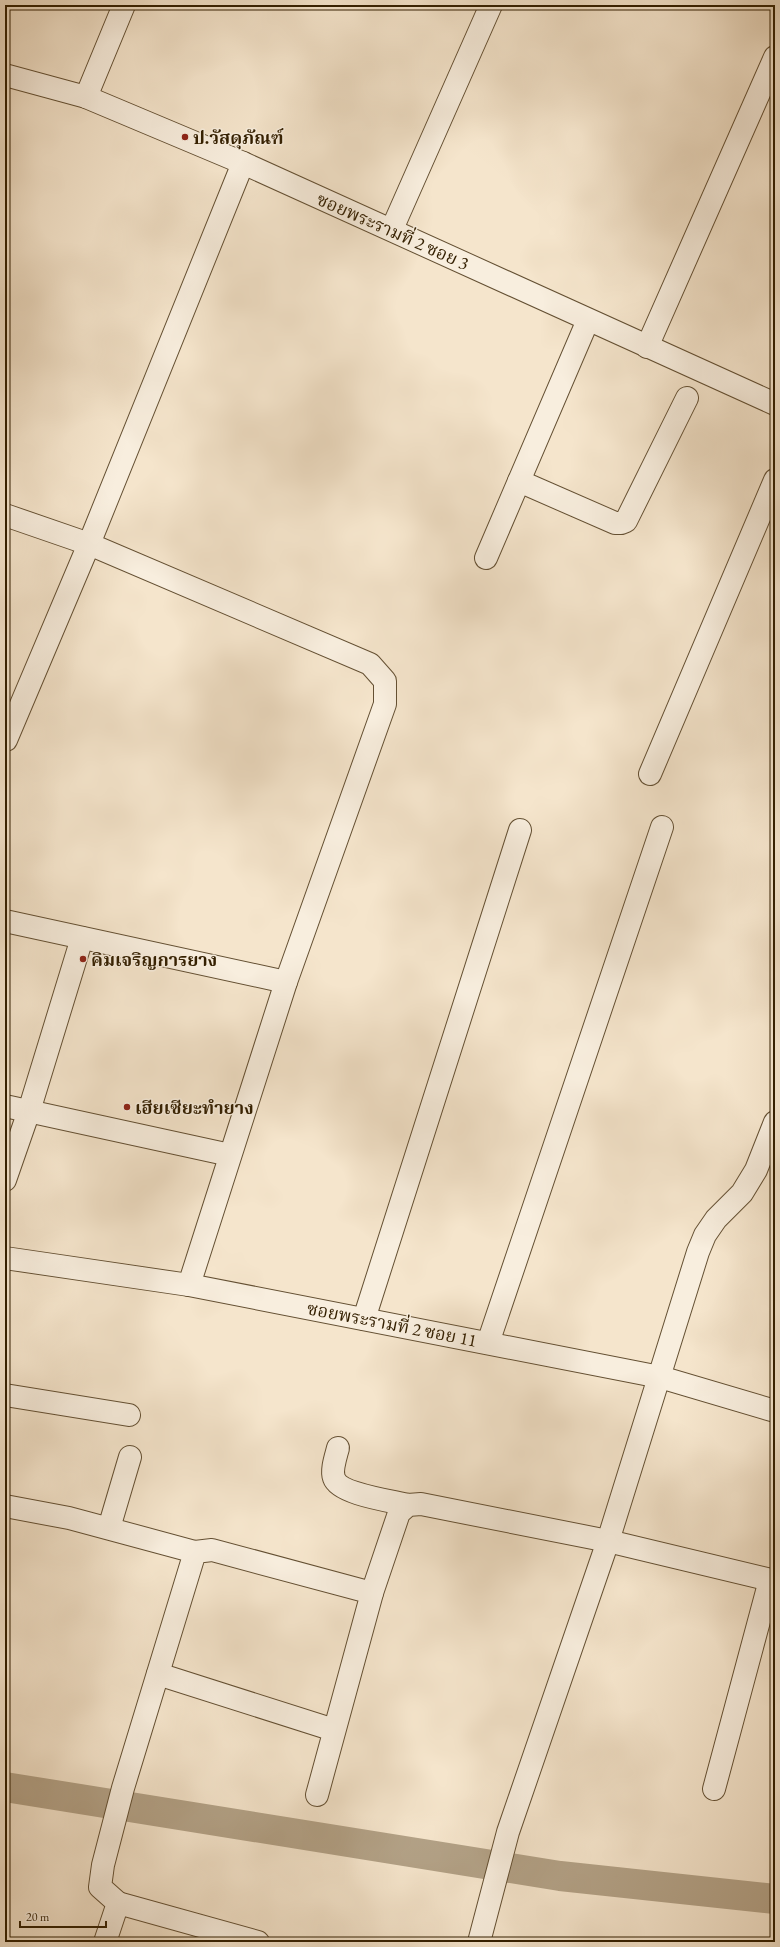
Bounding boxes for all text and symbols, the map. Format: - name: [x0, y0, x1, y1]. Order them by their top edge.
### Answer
- place label: ป.วัสดุภัณฑ์: [193, 126, 284, 150]
- marker: ป.วัสดุภัณฑ์: [180, 132, 190, 142]
- street label: ซอยพระรามที่ 2 ซอย 3: [313, 185, 474, 275]
- place label: คิมเจริญการยาง: [91, 948, 217, 971]
- marker: คิมเจริญการยาง: [78, 954, 88, 964]
- place label: เฮียเซียะทำยาง: [135, 1096, 254, 1119]
- marker: เฮียเซียะทำยาง: [122, 1102, 132, 1112]
- street label: ซอยพระรามที่ 2 ซอย 11: [305, 1294, 479, 1352]
- scale bar: [20, 1903, 106, 1929]
- text: 20 m: [26, 1909, 50, 1925]

